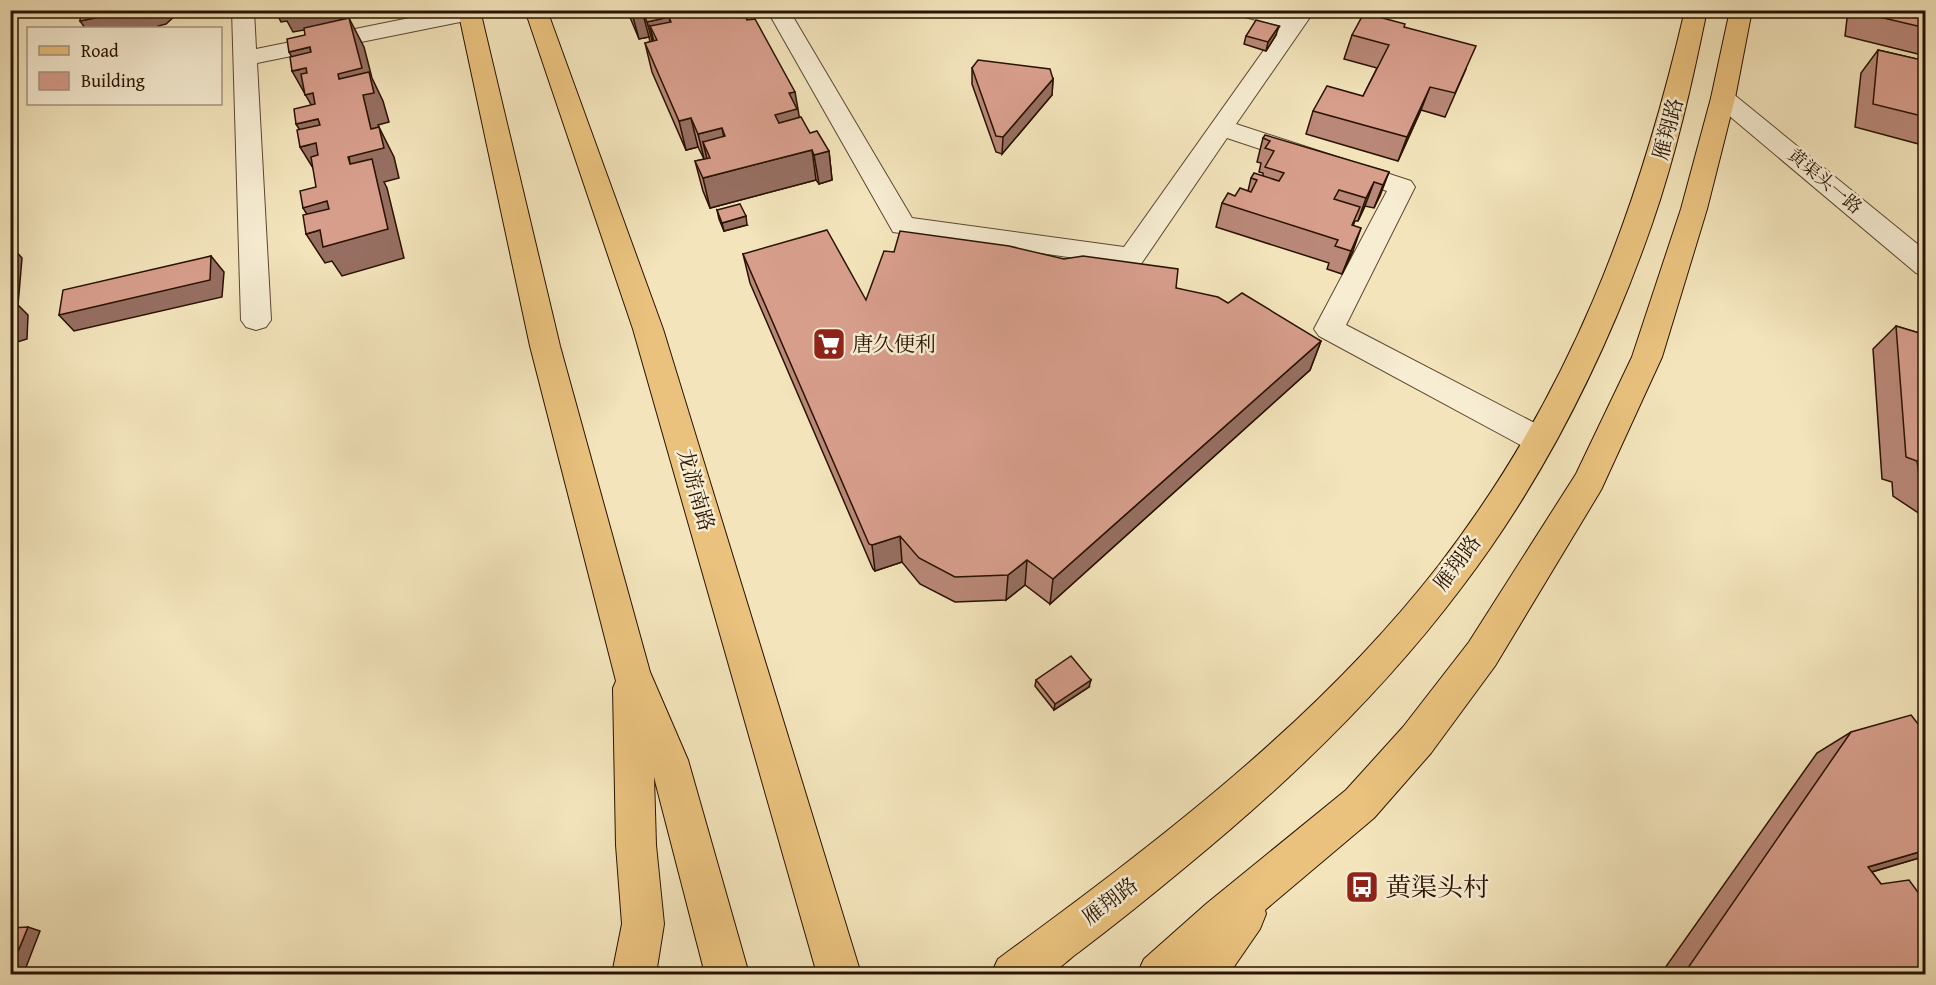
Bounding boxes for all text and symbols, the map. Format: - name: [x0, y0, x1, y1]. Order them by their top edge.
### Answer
- legend: [27, 27, 222, 105]
- text: Road: [81, 37, 119, 64]
- text: Building: [81, 67, 145, 94]
- street label: 雁翔路: [1644, 94, 1691, 163]
- street label: 黄渠头一路: [1782, 141, 1868, 220]
- supermarket icon: 唐久便利: [811, 326, 847, 362]
- place label: 唐久便利: [852, 328, 936, 359]
- street label: 龙游南路: [670, 445, 723, 535]
- street label: 雁翔路: [1425, 528, 1488, 597]
- place label: 黄渠头村: [1385, 867, 1489, 906]
- street label: 雁翔路: [1075, 869, 1144, 932]
- bus stop icon: 黄渠头村: [1344, 869, 1380, 905]

